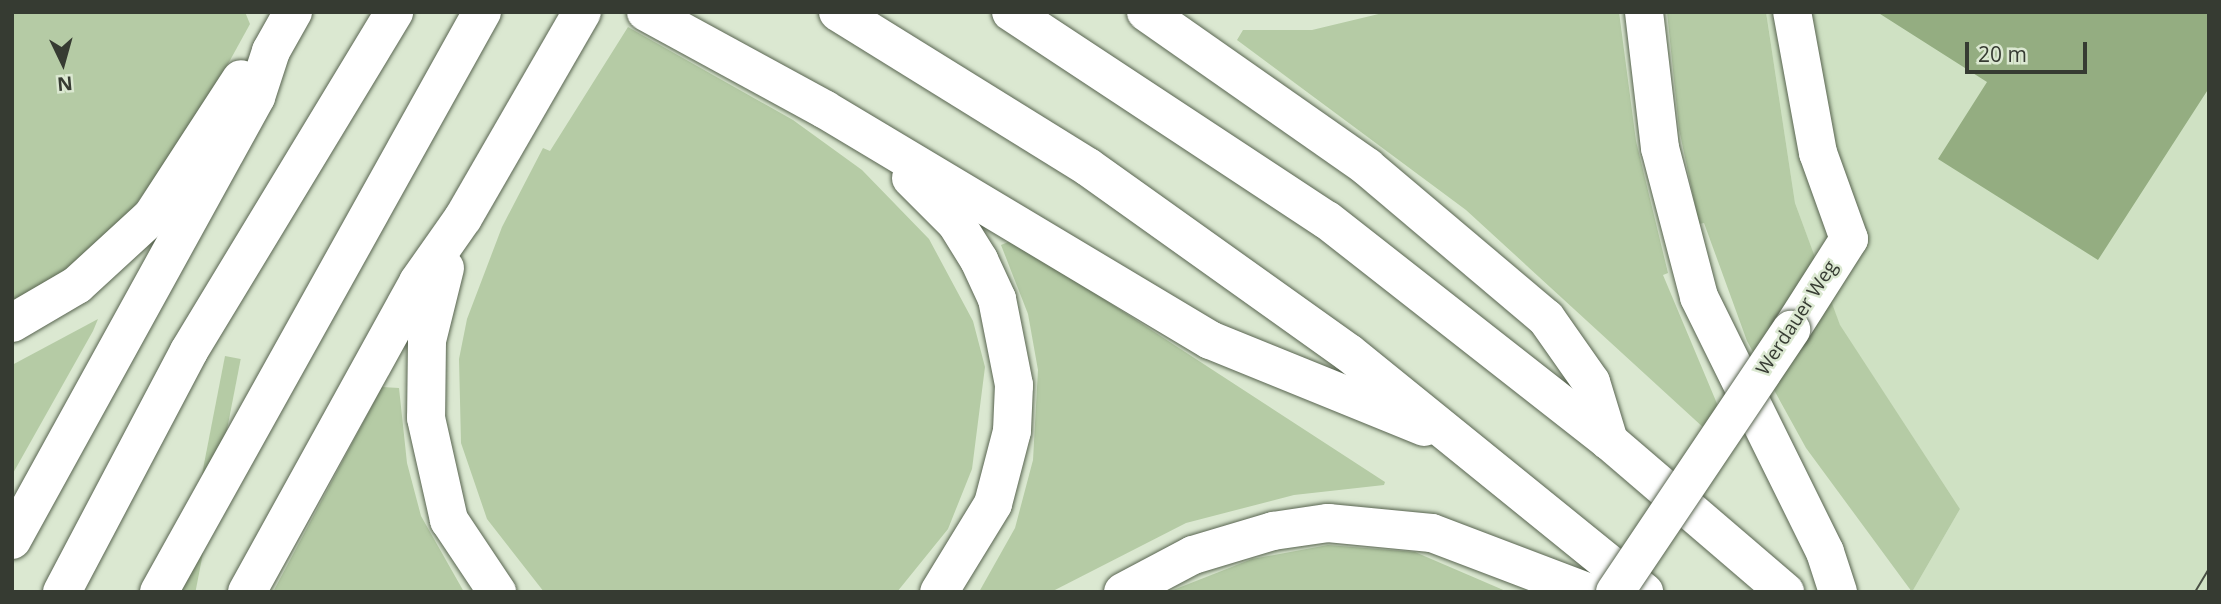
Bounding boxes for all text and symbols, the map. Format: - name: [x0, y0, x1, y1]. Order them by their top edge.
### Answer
- north arrow: [28, 28, 98, 98]
- scale bar: [1969, 28, 2092, 72]
- text: 20 m: [1978, 40, 2027, 68]
- text: N: [56, 70, 74, 98]
- street label: Werdauer Weg: [1752, 257, 1842, 379]

